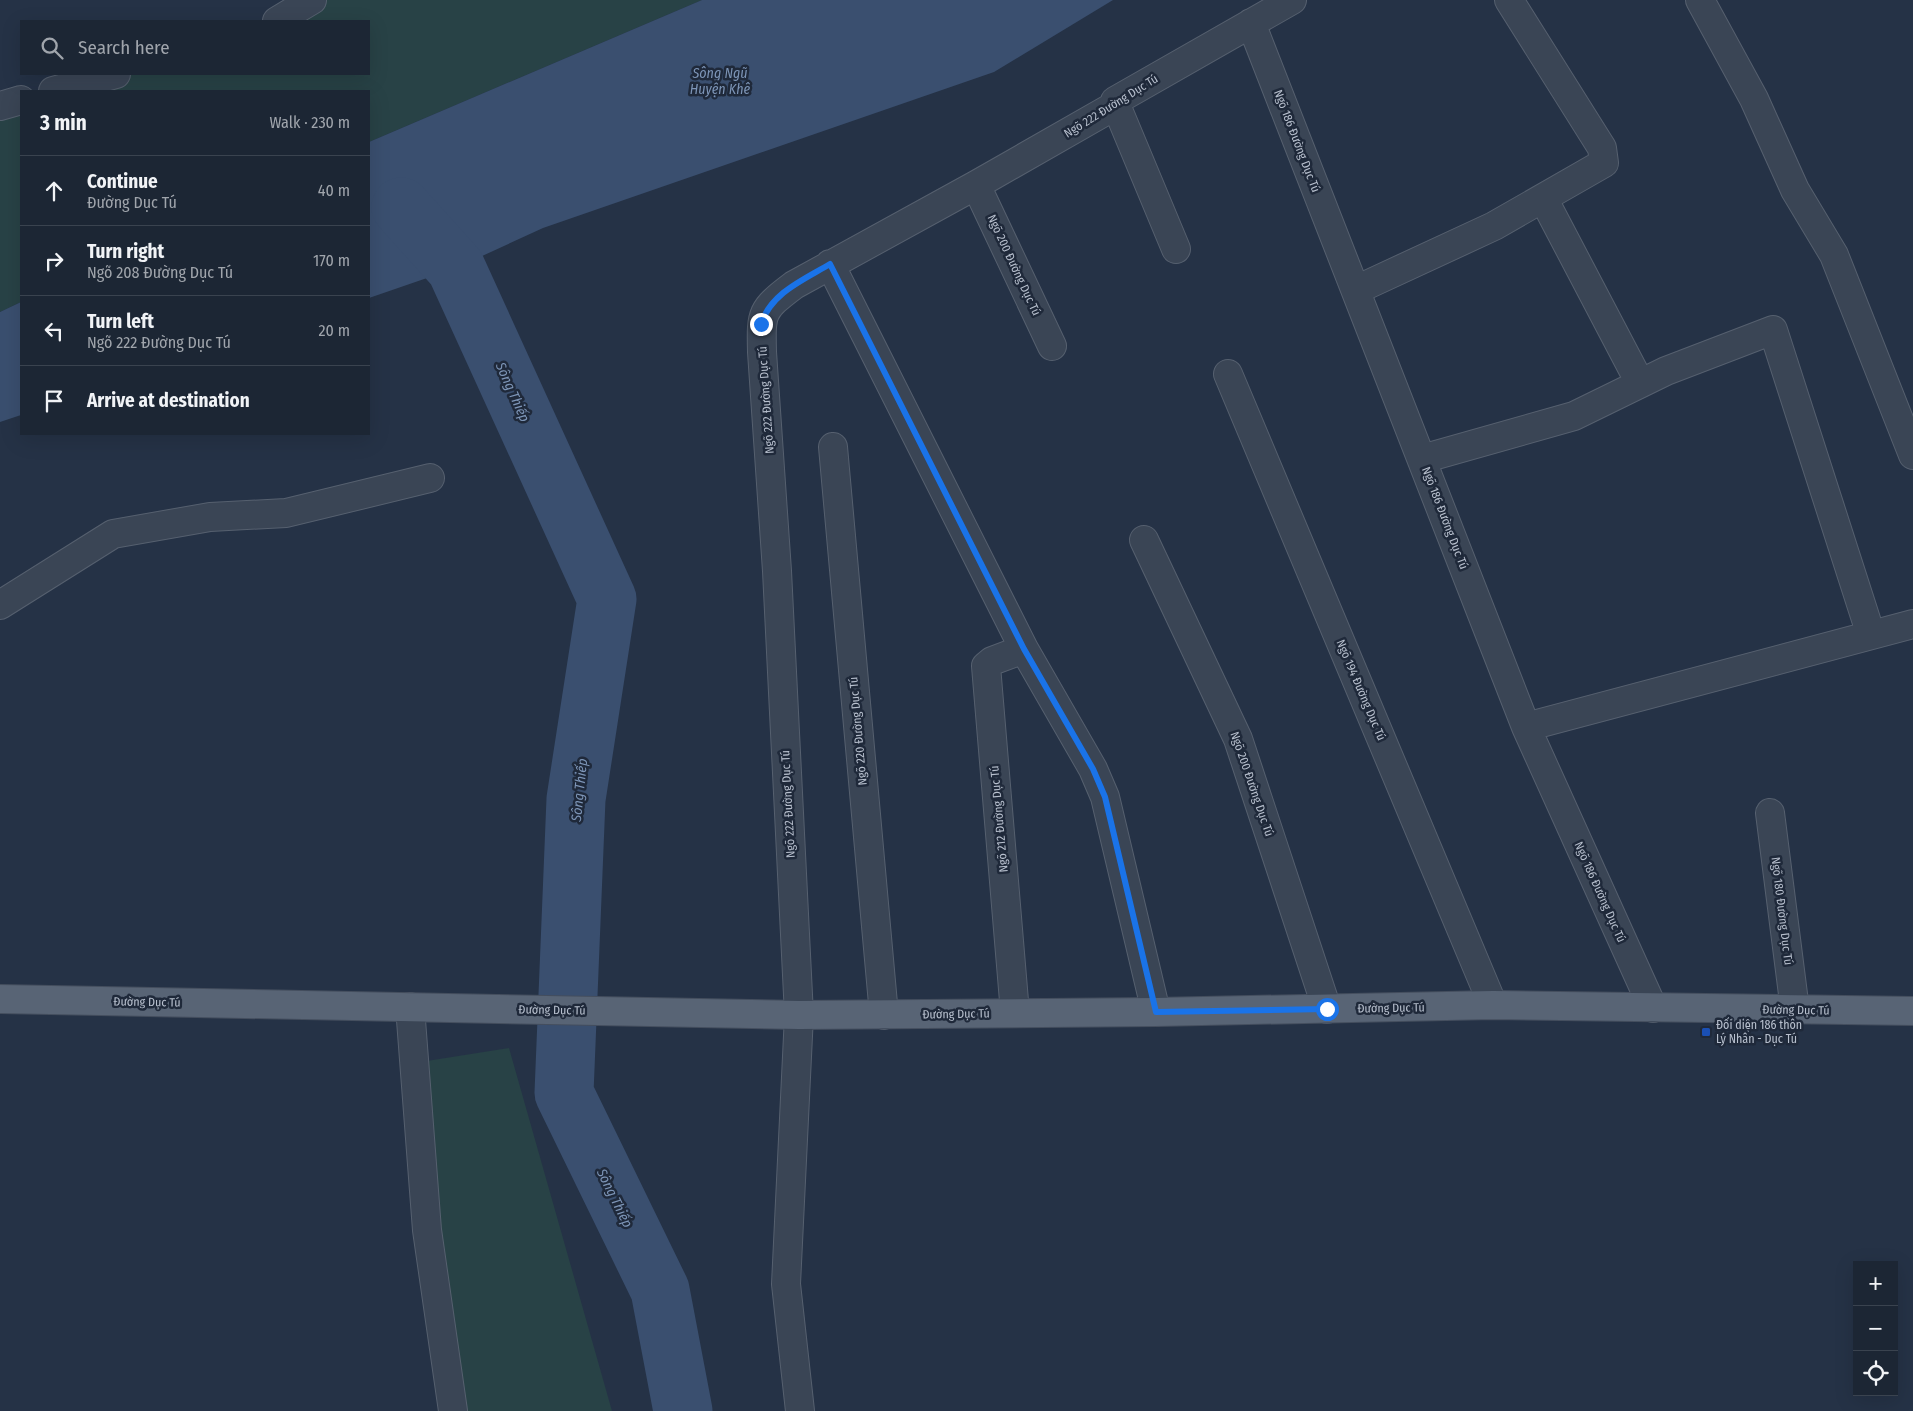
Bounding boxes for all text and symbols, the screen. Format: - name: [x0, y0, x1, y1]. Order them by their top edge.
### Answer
- search box: [20, 20, 370, 75]
- icon: search: [38, 34, 66, 62]
- text: Search here: [78, 36, 170, 59]
- water label: Sông Ngũ Huyện Khê: [690, 65, 751, 98]
- street label: Ngõ 222 Đường Dục Tú: [1062, 71, 1160, 141]
- street label: Ngõ 186 Đường Dục Tú: [1271, 88, 1323, 194]
- text: 3 min: [40, 110, 87, 136]
- text: Walk · 230 m: [270, 113, 350, 132]
- text: Continue: [87, 170, 158, 193]
- icon: ahead: [40, 177, 68, 205]
- text: 40 m: [318, 181, 350, 200]
- text: Đường Dục Tú: [87, 193, 177, 212]
- street label: Ngõ 200 Đường Dục Tú: [984, 212, 1044, 318]
- text: Turn right: [87, 240, 164, 263]
- icon: right: [40, 247, 68, 275]
- text: 170 m: [313, 251, 350, 270]
- text: Ngõ 208 Đường Dục Tú: [87, 263, 233, 282]
- text: Turn left: [87, 310, 154, 333]
- route end: [750, 313, 773, 336]
- icon: left: [40, 317, 68, 345]
- text: 20 m: [319, 321, 350, 340]
- text: Ngõ 222 Đường Dục Tú: [87, 333, 231, 352]
- street label: Ngõ 222 Đường Dục Tú: [755, 346, 777, 454]
- water label: Sông Thiếp: [491, 358, 534, 425]
- icon: arrive: [40, 387, 68, 415]
- text: Arrive at destination: [87, 389, 250, 412]
- street label: Ngõ 186 Đường Dục Tú: [1419, 465, 1471, 571]
- street label: Ngõ 194 Đường Dục Tú: [1333, 637, 1389, 743]
- street label: Ngõ 220 Đường Dục Tú: [846, 676, 870, 786]
- street label: Ngõ 200 Đường Dục Tú: [1228, 730, 1276, 838]
- street label: Ngõ 222 Đường Dục Tú: [778, 750, 798, 858]
- water label: Sông Thiếp: [567, 758, 591, 823]
- street label: Ngõ 212 Đường Dục Tú: [987, 765, 1011, 873]
- street label: Ngõ 186 Đường Dục Tú: [1572, 840, 1628, 944]
- street label: Ngõ 180 Đường Dục Tú: [1768, 856, 1796, 966]
- street label: Đường Dục Tú: [113, 994, 181, 1010]
- route start: [1316, 998, 1339, 1021]
- street label: Đường Dục Tú: [1357, 1000, 1425, 1016]
- street label: Đường Dục Tú: [518, 1002, 586, 1018]
- street label: Đường Dục Tú: [1762, 1002, 1830, 1018]
- street label: Đường Dục Tú: [922, 1006, 990, 1022]
- place label: Đối diện 186 thôn Lý Nhân - Dục Tú: [1716, 1017, 1802, 1046]
- marker: Đối diện 186 thôn Lý Nhân - Dục Tú: [1700, 1026, 1712, 1038]
- water label: Sông Thiếp: [593, 1165, 637, 1230]
- map controls: [1853, 1261, 1898, 1396]
- button: +: [1853, 1261, 1898, 1306]
- button: −: [1853, 1306, 1898, 1351]
- button: locate: [1853, 1351, 1898, 1396]

